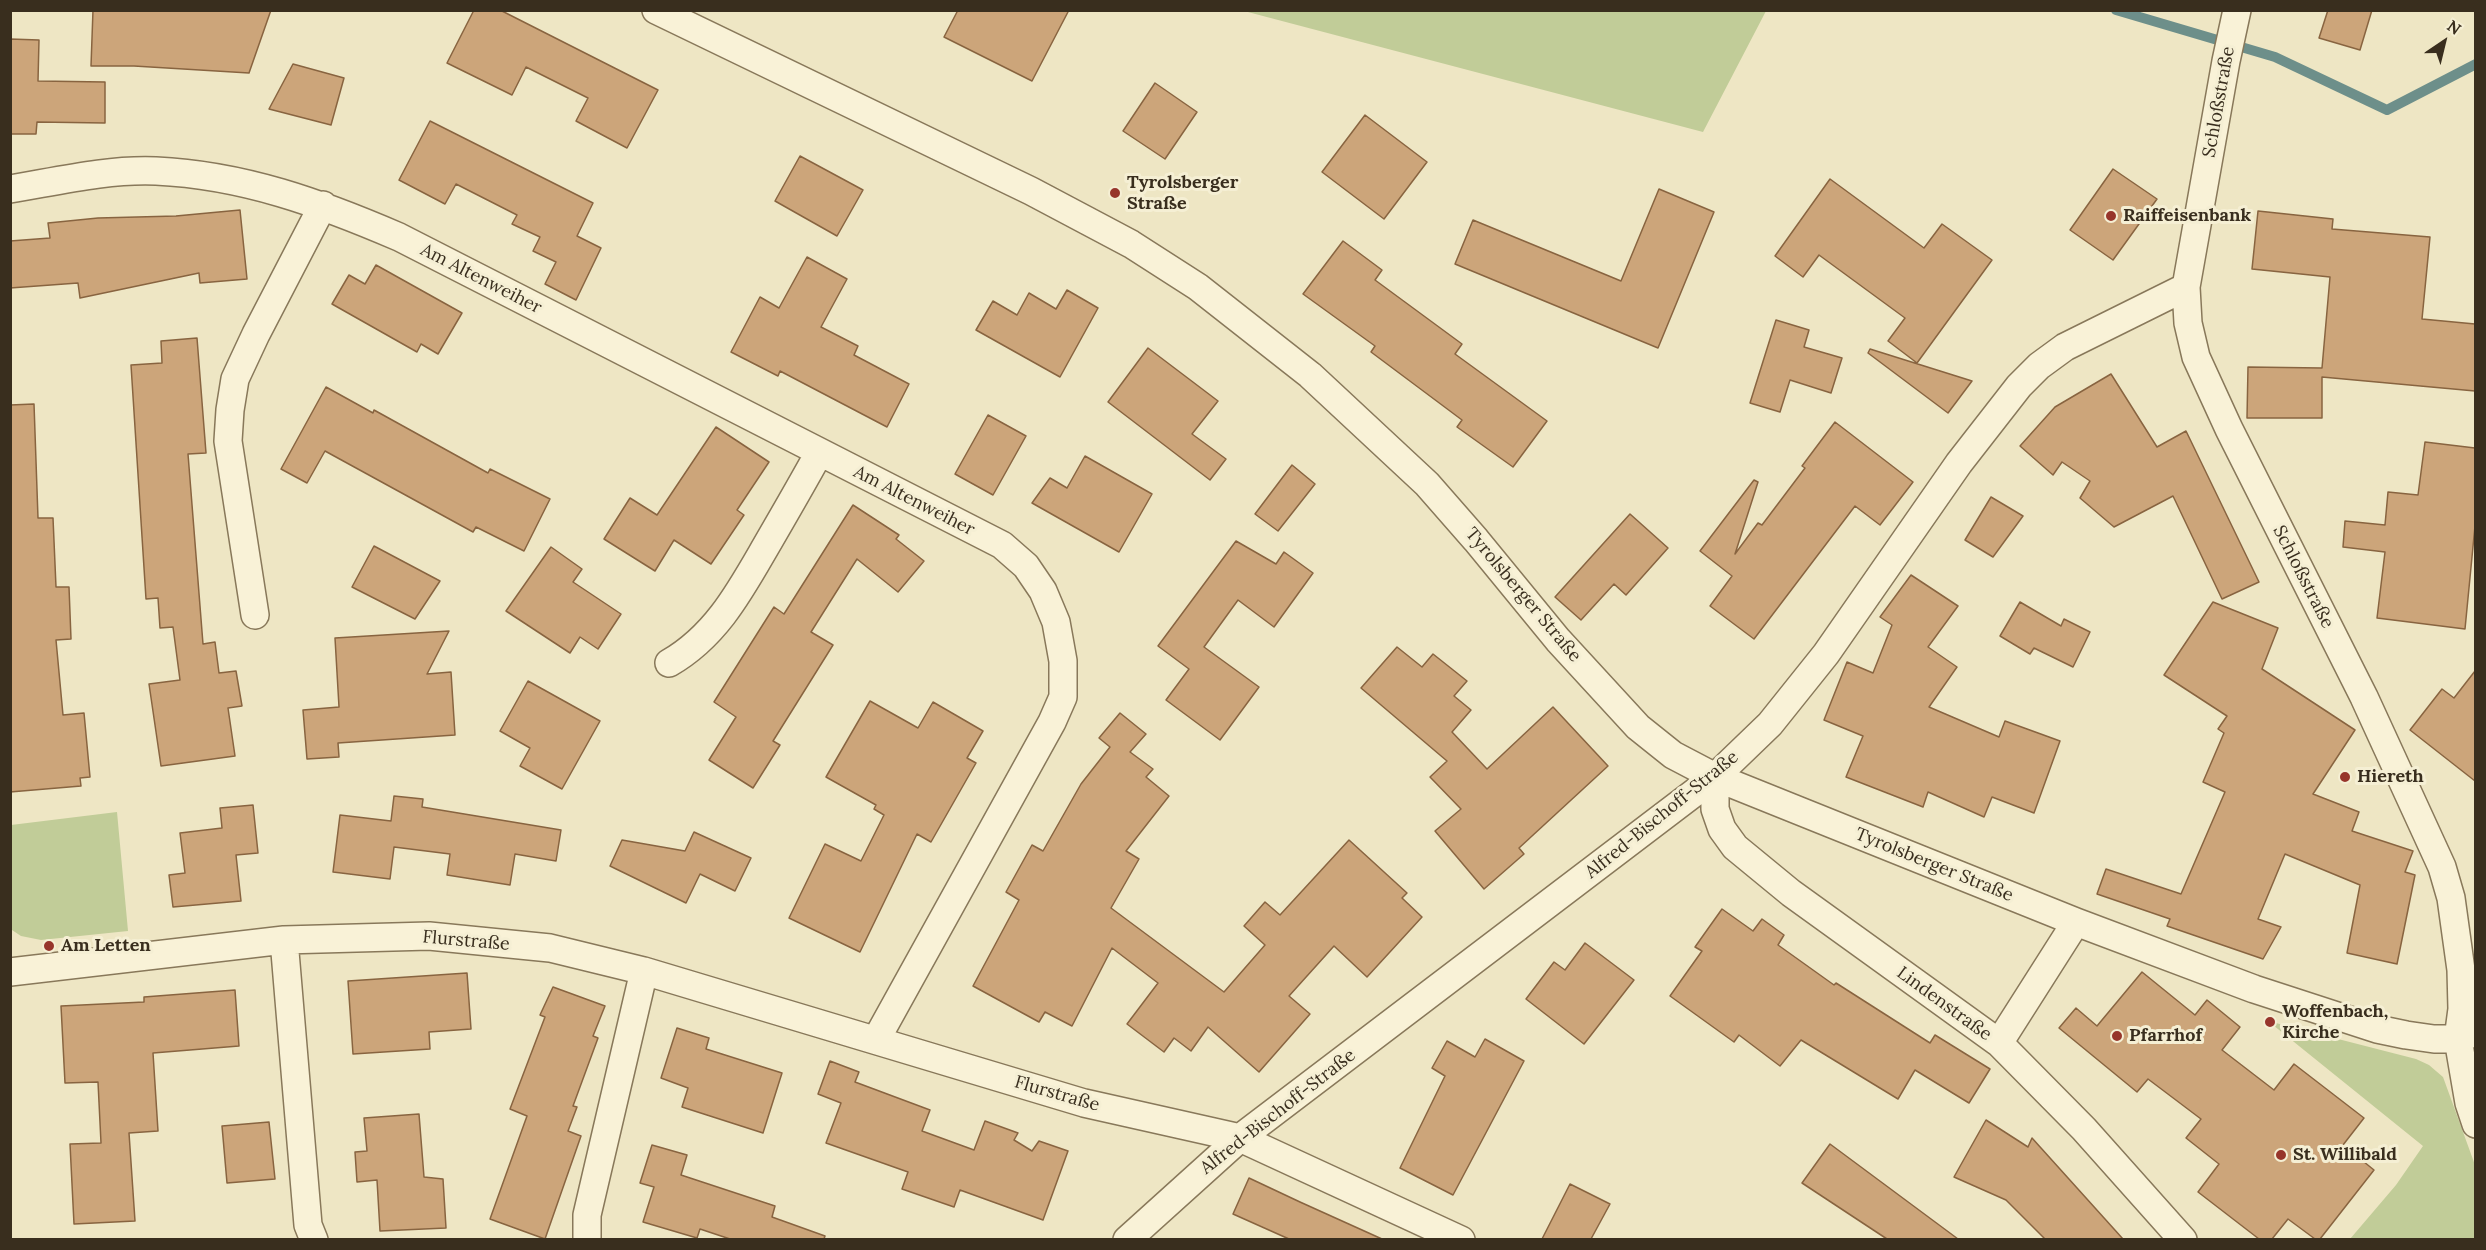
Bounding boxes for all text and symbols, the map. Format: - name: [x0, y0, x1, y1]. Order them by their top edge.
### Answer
- north arrow: [2414, 12, 2474, 72]
- text: N: [2444, 16, 2465, 39]
- street label: Schloßstraße: [2199, 45, 2239, 159]
- place label: Tyrolsberger Straße: [1127, 172, 1238, 214]
- marker: Tyrolsberger Straße: [1108, 186, 1122, 200]
- place label: Raiffeisenbank: [2123, 205, 2251, 227]
- marker: Raiffeisenbank: [2104, 209, 2118, 223]
- street label: Am Altenweiher: [417, 239, 545, 319]
- street label: Am Altenweiher: [850, 461, 978, 541]
- street label: Schloßstraße: [2268, 522, 2338, 632]
- street label: Tyrolsberger Straße: [1461, 523, 1585, 667]
- street label: Alfred-Bischoff-Straße: [1581, 747, 1743, 883]
- place label: Hiereth: [2357, 766, 2424, 788]
- marker: Hiereth: [2338, 770, 2352, 784]
- street label: Tyrolsberger Straße: [1852, 823, 2016, 907]
- street label: Flurstraße: [421, 926, 511, 956]
- place label: Am Letten: [61, 935, 151, 957]
- marker: Am Letten: [42, 939, 56, 953]
- street label: Lindenstraße: [1892, 962, 1996, 1046]
- place label: Woffenbach, Kirche: [2282, 1001, 2388, 1044]
- marker: Woffenbach, Kirche: [2263, 1015, 2277, 1029]
- place label: Pfarrhof: [2129, 1025, 2202, 1047]
- marker: Pfarrhof: [2110, 1029, 2124, 1043]
- street label: Alfred-Bischoff-Straße: [1196, 1045, 1360, 1179]
- street label: Flurstraße: [1012, 1072, 1102, 1116]
- place label: St. Willibald: [2293, 1144, 2397, 1166]
- marker: St. Willibald: [2274, 1148, 2288, 1162]

